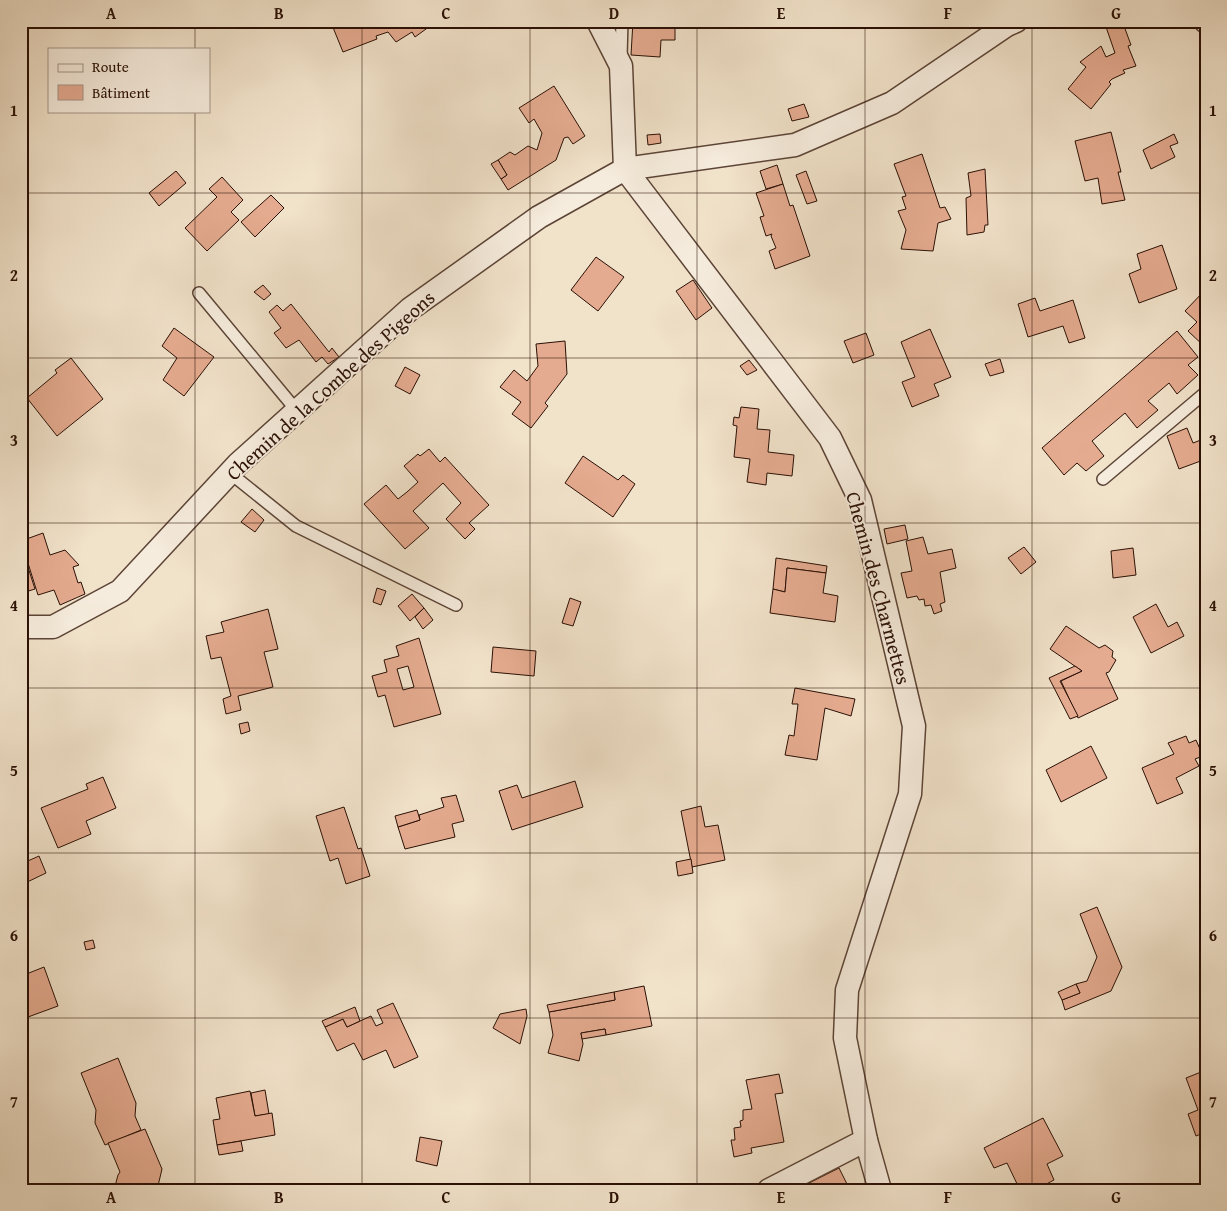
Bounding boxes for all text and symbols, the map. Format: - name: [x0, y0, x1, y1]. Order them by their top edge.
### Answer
- text: A: [106, 1, 117, 25]
- text: B: [274, 1, 284, 25]
- text: C: [441, 1, 451, 25]
- text: D: [609, 1, 619, 25]
- text: E: [777, 1, 786, 25]
- text: F: [944, 1, 952, 25]
- text: G: [1111, 1, 1121, 25]
- legend: [48, 48, 210, 112]
- text: Route: [92, 56, 129, 77]
- text: Bâtiment: [92, 82, 151, 103]
- text: 1: [10, 98, 18, 122]
- text: 1: [1209, 98, 1217, 122]
- text: 2: [10, 263, 18, 287]
- text: 2: [1209, 263, 1217, 287]
- street label: Chemin de la Combe des Pigeons: [219, 283, 441, 487]
- text: 3: [10, 428, 18, 452]
- text: 3: [1209, 428, 1217, 452]
- street label: Chemin des Charmettes: [839, 488, 919, 688]
- text: 4: [10, 593, 18, 617]
- text: 4: [1209, 593, 1217, 617]
- text: 5: [10, 758, 18, 782]
- text: 5: [1209, 758, 1217, 782]
- text: 6: [10, 923, 18, 947]
- text: 6: [1209, 923, 1217, 947]
- text: 7: [10, 1089, 18, 1113]
- text: 7: [1209, 1089, 1217, 1113]
- text: A: [106, 1185, 117, 1209]
- text: B: [274, 1185, 284, 1209]
- text: C: [441, 1185, 451, 1209]
- text: D: [609, 1185, 619, 1209]
- text: E: [777, 1185, 786, 1209]
- text: F: [944, 1185, 952, 1209]
- text: G: [1111, 1185, 1121, 1209]

